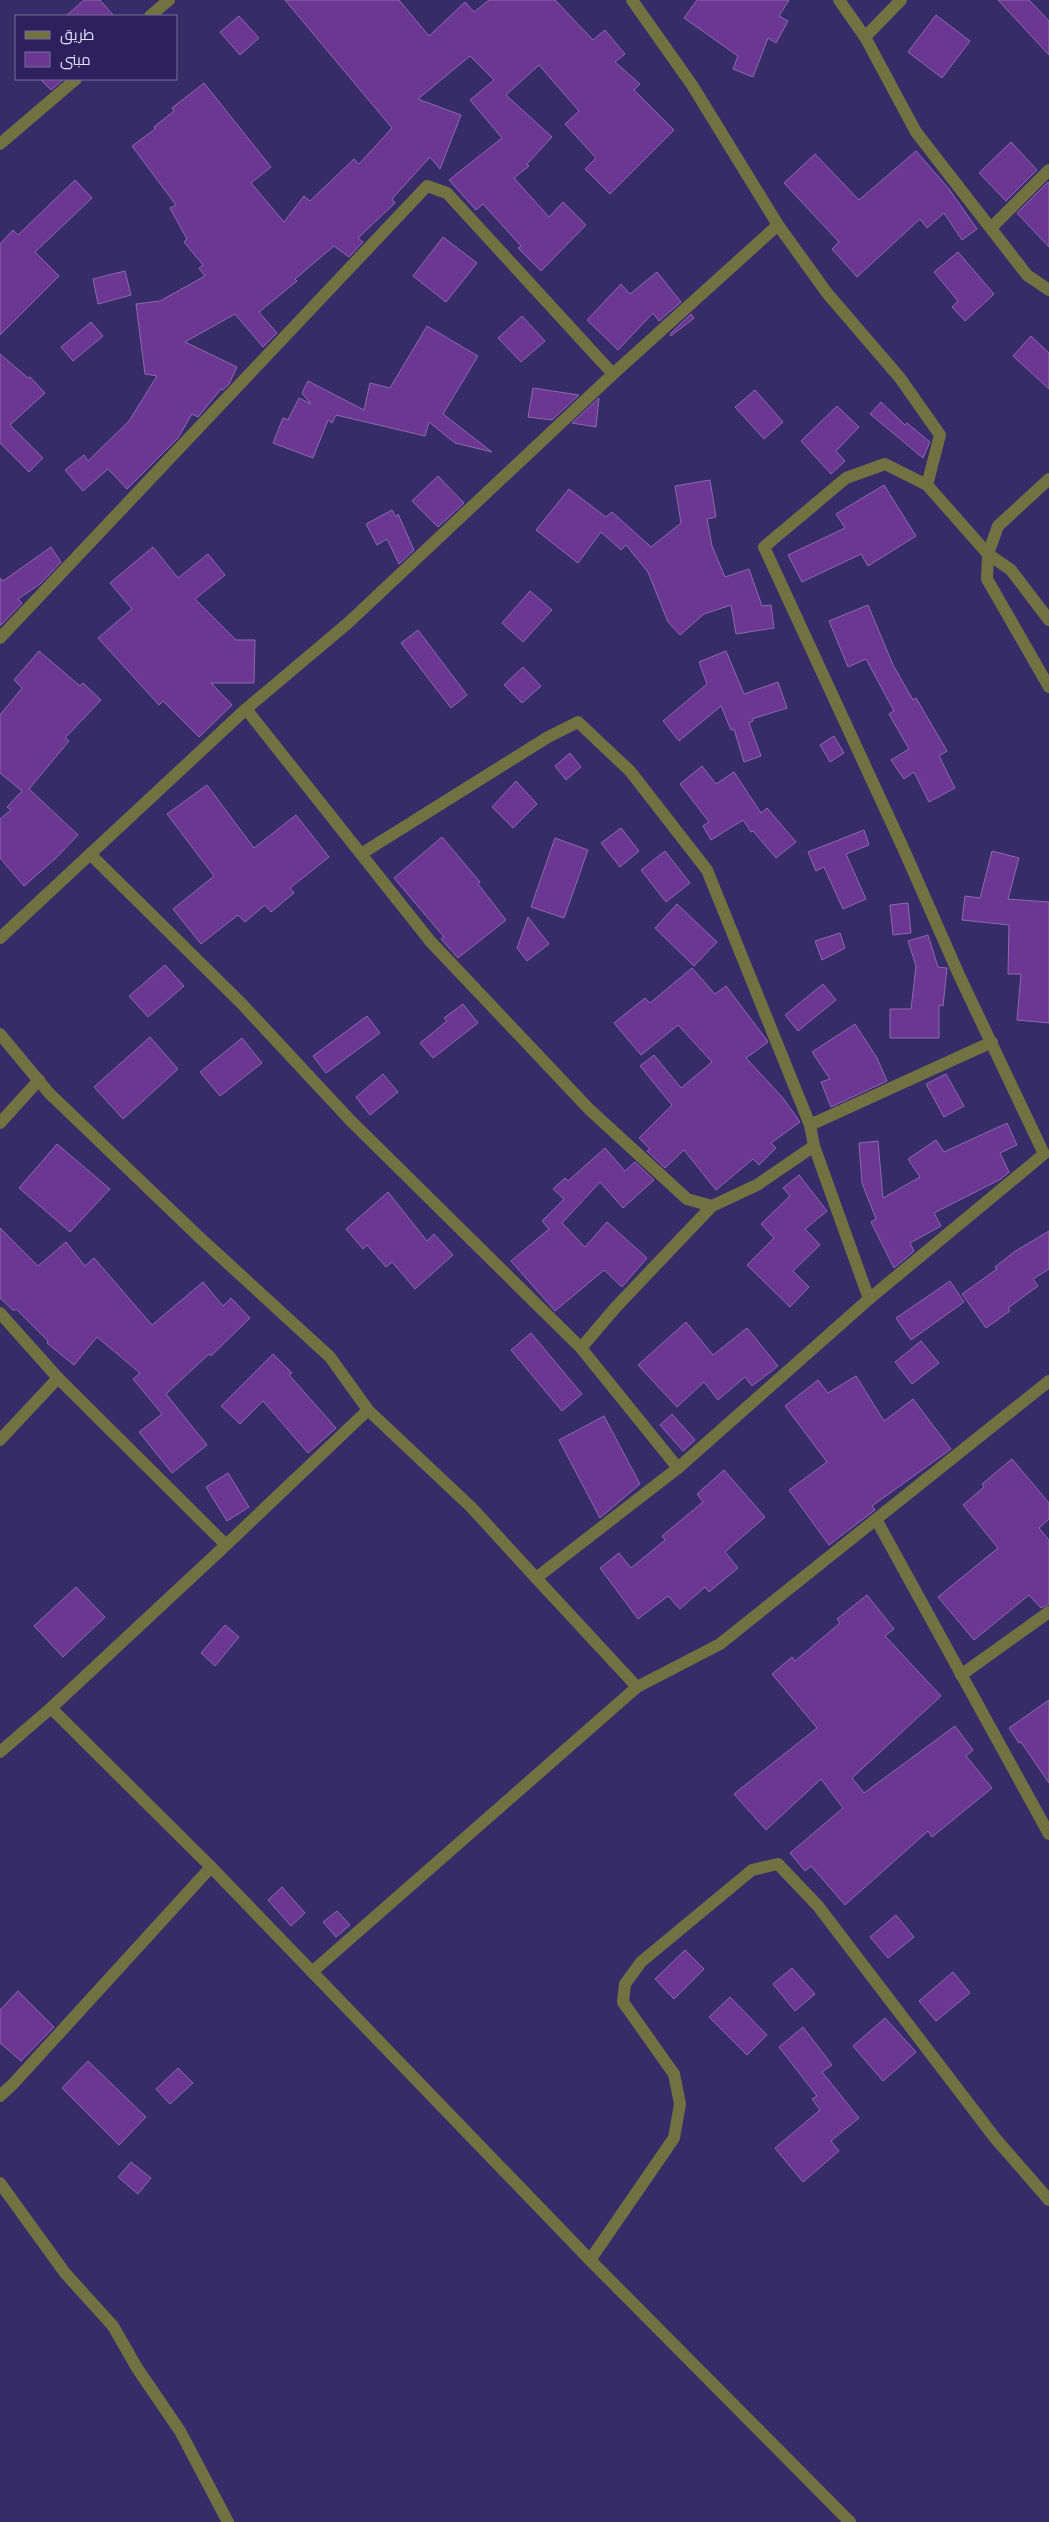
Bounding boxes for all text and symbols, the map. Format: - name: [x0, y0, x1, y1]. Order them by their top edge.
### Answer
- legend: [15, 15, 178, 80]
- text: طريق: [60, 25, 94, 45]
- text: مبنى: [60, 50, 91, 70]

